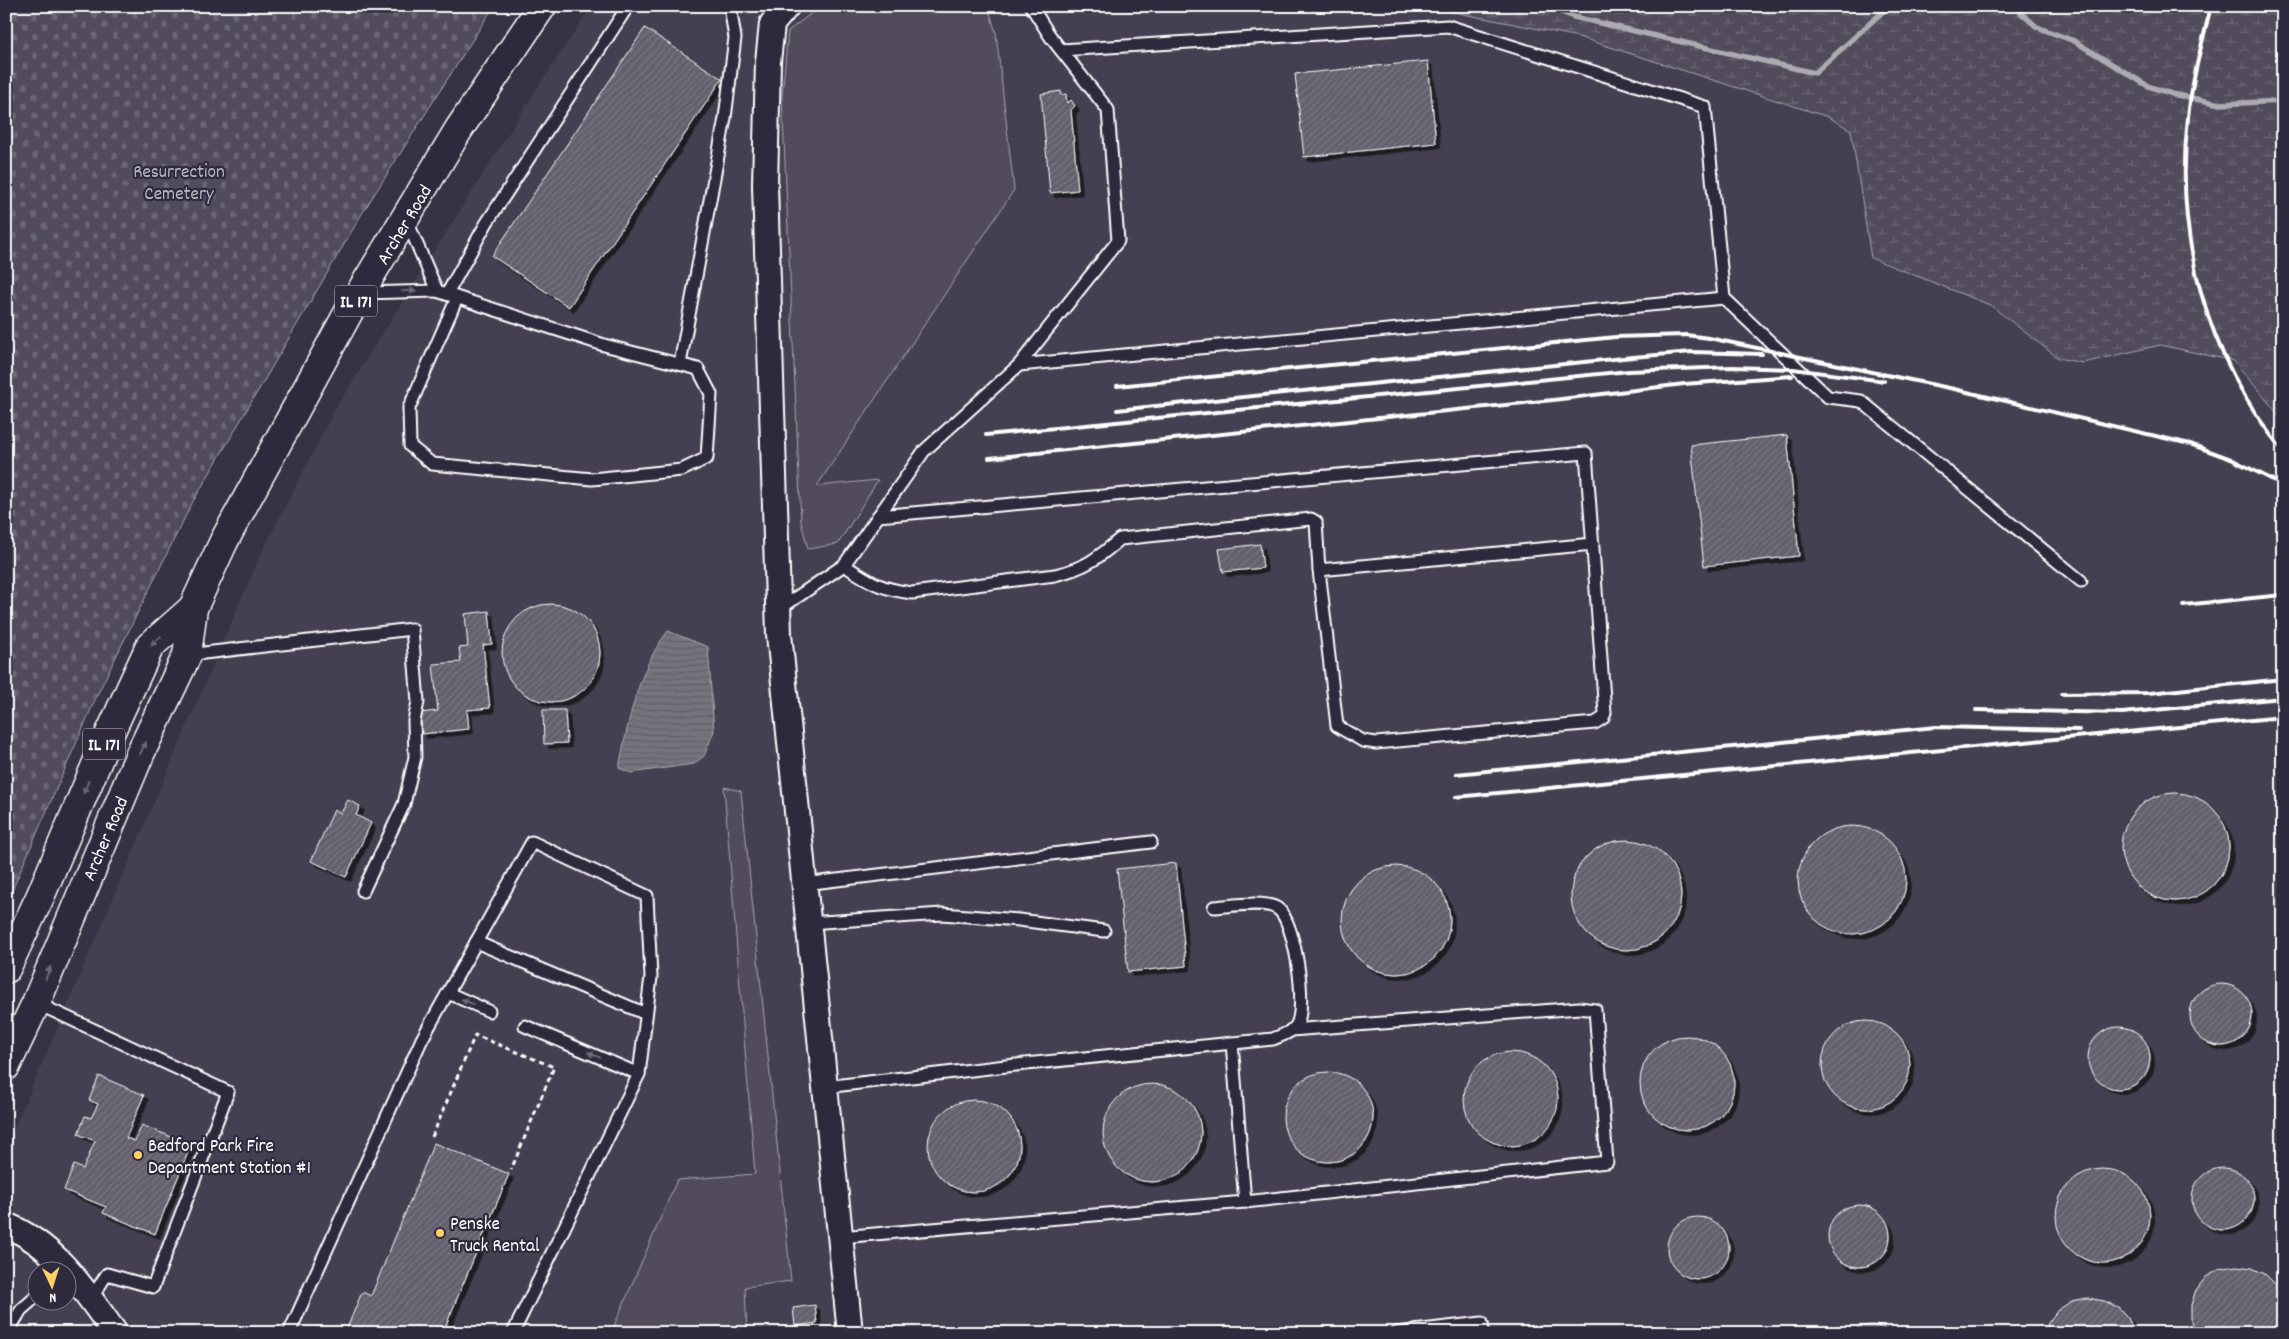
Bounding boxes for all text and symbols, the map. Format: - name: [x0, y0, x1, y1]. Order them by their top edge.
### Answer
- park label: Resurrection Cemetery: [133, 160, 225, 209]
- street label: Archer Road: [371, 181, 441, 271]
- road number: IL 171: [335, 286, 377, 316]
- one-way arrow: [401, 287, 417, 295]
- one-way arrow: [151, 635, 163, 647]
- road number: IL 171: [83, 729, 125, 760]
- one-way arrow: [139, 741, 147, 755]
- one-way arrow: [82, 779, 90, 794]
- street label: Archer Road: [77, 793, 137, 886]
- one-way arrow: [45, 966, 52, 981]
- one-way arrow: [461, 997, 476, 1005]
- one-way arrow: [586, 1051, 601, 1059]
- place label: Bedford Park Fire Department Station #1: [148, 1134, 311, 1183]
- marker: Bedford Park Fire Department Station #1: [132, 1149, 144, 1161]
- place label: Penske Truck Rental: [450, 1212, 540, 1261]
- marker: Penske Truck Rental: [434, 1227, 446, 1239]
- north arrow: [28, 1262, 78, 1312]
- text: N: [49, 1287, 57, 1307]

